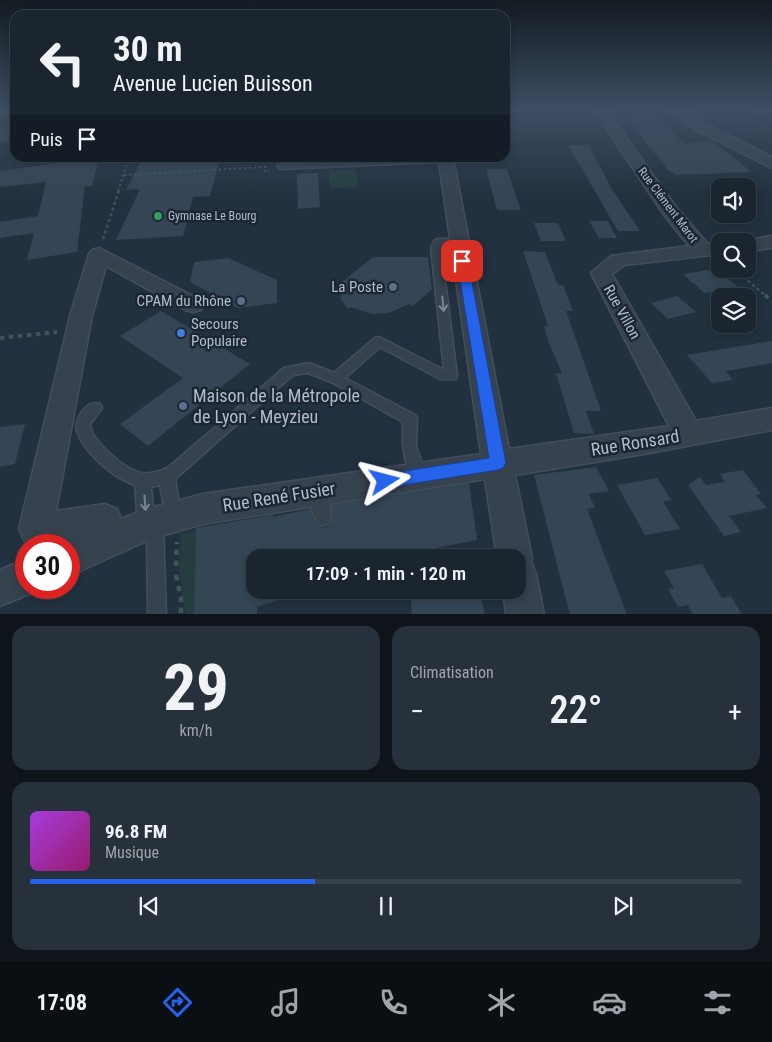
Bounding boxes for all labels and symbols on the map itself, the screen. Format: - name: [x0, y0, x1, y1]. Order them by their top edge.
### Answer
- street label: Rue Clément Marot: [635, 165, 701, 246]
- place label: Gymnase Le Bourg: [168, 209, 257, 223]
- marker: Gymnase Le Bourg: [152, 210, 164, 222]
- pin: [441, 240, 483, 282]
- place label: La Poste: [331, 278, 383, 296]
- marker: La Poste: [387, 281, 399, 293]
- street label: Rue Villon: [600, 282, 644, 342]
- place label: CPAM du Rhône: [137, 292, 231, 310]
- marker: CPAM du Rhône: [235, 295, 247, 307]
- one-way arrow: [438, 296, 448, 312]
- place label: Secours Populaire: [191, 315, 247, 350]
- marker: Secours Populaire: [175, 327, 187, 339]
- place label: Maison de la Métropole de Lyon - Meyzieu: [193, 385, 360, 427]
- marker: Maison de la Métropole de Lyon - Meyzieu: [177, 400, 189, 412]
- street label: Rue Ronsard: [589, 425, 681, 460]
- position arrow: [358, 454, 410, 506]
- street label: Rue René Fusier: [221, 477, 337, 516]
- one-way arrow: [140, 495, 149, 511]
- speed limit sign: 30: [15, 534, 80, 599]

